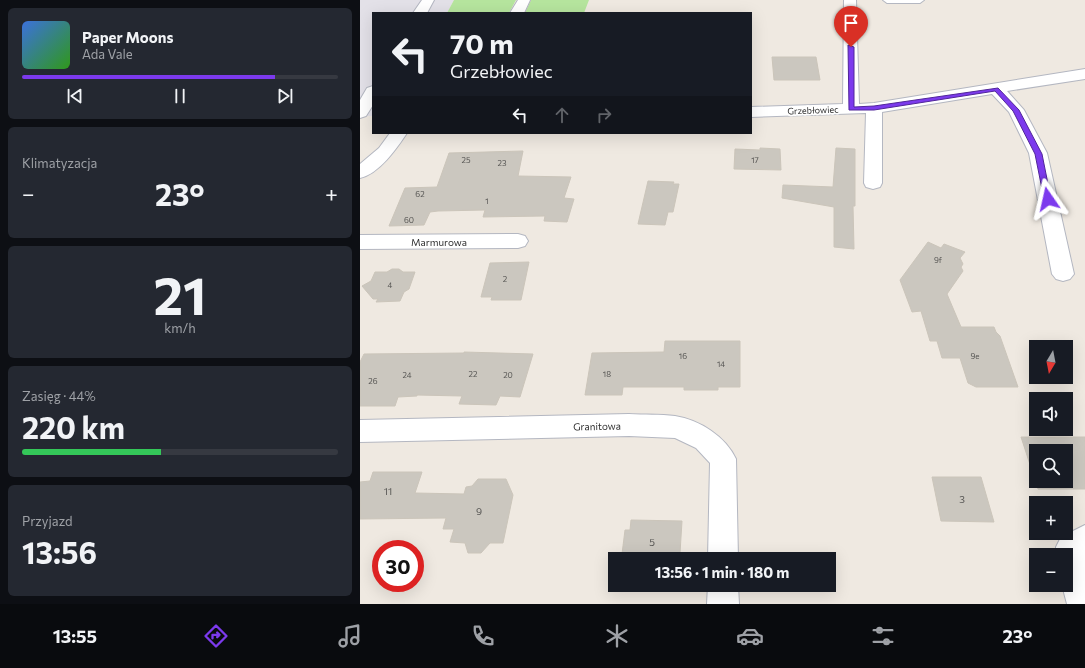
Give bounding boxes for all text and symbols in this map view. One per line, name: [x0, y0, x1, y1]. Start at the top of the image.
pin: [834, 6, 868, 47]
icon: arrive: [840, 12, 862, 34]
text: 70 m: [450, 26, 514, 60]
text: Paper Moons: [82, 28, 173, 46]
icon: left: [384, 28, 436, 80]
text: Ada Vale: [82, 46, 133, 62]
text: Grzebłowiec: [450, 60, 553, 82]
icon: previous: [64, 85, 86, 107]
icon: pause: [169, 85, 191, 107]
icon: next: [274, 85, 296, 107]
icon: left: [509, 104, 531, 126]
icon: ahead: [551, 104, 573, 126]
icon: right: [593, 104, 615, 126]
street label: Grzebłowiec: [787, 104, 839, 116]
text: Klimatyzacja: [22, 155, 97, 171]
house number: 25: [461, 155, 471, 165]
house number: 17: [751, 155, 759, 165]
house number: 23: [498, 158, 507, 168]
text: 23°: [155, 175, 205, 212]
position arrow: [1027, 178, 1069, 220]
text: −: [22, 180, 35, 207]
text: +: [325, 180, 338, 207]
house number: 62: [415, 189, 425, 199]
house number: 1: [485, 196, 489, 206]
house number: 60: [404, 215, 414, 225]
street label: Marmurowa: [411, 236, 467, 248]
house number: 9f: [934, 255, 943, 265]
text: 21: [153, 262, 207, 326]
house number: 2: [503, 274, 508, 284]
house number: 4: [388, 280, 393, 290]
text: km/h: [164, 320, 196, 336]
north arrow: [1029, 340, 1073, 384]
map controls: [1029, 340, 1073, 592]
house number: 16: [679, 351, 687, 361]
house number: 9e: [970, 351, 980, 361]
house number: 14: [717, 359, 725, 369]
house number: 22: [469, 369, 478, 379]
house number: 18: [603, 369, 611, 379]
house number: 24: [402, 370, 412, 380]
house number: 20: [503, 370, 513, 380]
house number: 26: [368, 376, 378, 386]
text: Zasięg · 44%: [22, 388, 96, 404]
button: sound: [1029, 392, 1073, 436]
text: 220 km: [22, 408, 125, 445]
street label: Granitowa: [573, 420, 621, 432]
button: search: [1029, 444, 1073, 488]
house number: 11: [384, 485, 392, 497]
house number: 3: [959, 493, 965, 505]
button: +: [1029, 496, 1073, 540]
house number: 9: [476, 505, 482, 517]
text: Przyjazd: [22, 513, 73, 529]
text: 13:56: [22, 533, 97, 570]
house number: 5: [649, 536, 655, 548]
speed limit sign: 30: [372, 540, 424, 592]
button: −: [1029, 548, 1073, 592]
text: 13:56 · 1 min · 180 m: [655, 563, 789, 581]
icon: directions: [202, 622, 230, 650]
icon: music: [336, 622, 364, 650]
icon: phone: [469, 622, 497, 650]
icon: climate: [603, 622, 631, 650]
icon: car: [736, 622, 764, 650]
icon: filters: [869, 622, 897, 650]
text: 13:55: [53, 625, 97, 647]
text: 23°: [1003, 625, 1032, 647]

